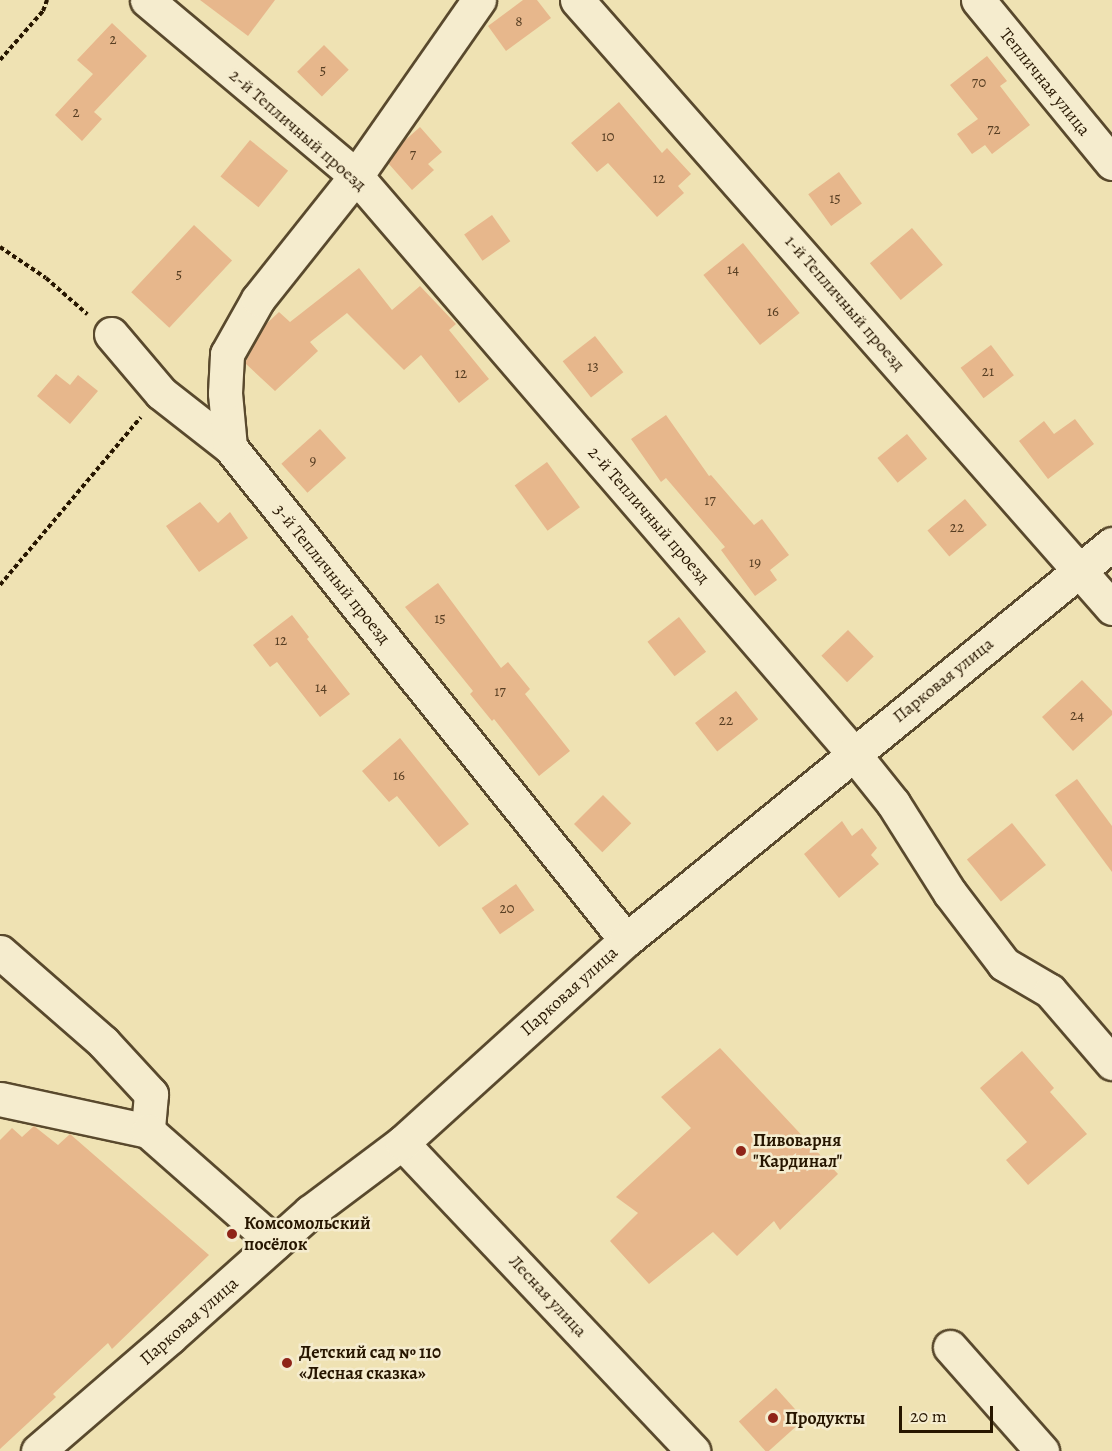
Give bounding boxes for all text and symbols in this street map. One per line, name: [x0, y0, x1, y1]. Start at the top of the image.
house number: 8: [515, 13, 523, 31]
street label: Тепличная улица: [995, 24, 1095, 140]
house number: 2: [109, 31, 117, 49]
house number: 5: [320, 62, 326, 80]
street label: 2-й Тепличный проезд: [225, 64, 371, 196]
house number: 70: [972, 74, 986, 92]
house number: 2: [72, 104, 80, 122]
house number: 72: [987, 121, 1001, 139]
house number: 10: [601, 128, 615, 146]
house number: 7: [410, 146, 416, 164]
house number: 12: [653, 170, 665, 188]
house number: 15: [829, 190, 841, 208]
street label: 1-й Тепличный проезд: [780, 231, 910, 375]
house number: 14: [727, 261, 739, 279]
house number: 5: [176, 266, 182, 284]
house number: 16: [767, 303, 779, 321]
house number: 13: [587, 358, 599, 376]
house number: 21: [982, 363, 994, 381]
house number: 12: [455, 365, 467, 383]
street label: 2-й Тепличный проезд: [583, 442, 715, 588]
house number: 9: [310, 452, 316, 470]
house number: 17: [704, 492, 716, 510]
street label: 3-й Тепличный проезд: [269, 500, 395, 648]
house number: 22: [950, 519, 964, 537]
house number: 19: [749, 554, 761, 572]
house number: 15: [434, 610, 446, 628]
house number: 12: [275, 632, 287, 650]
street label: Парковая улица: [888, 633, 998, 727]
house number: 14: [315, 679, 327, 697]
house number: 17: [494, 683, 506, 701]
house number: 24: [1070, 707, 1084, 725]
house number: 22: [719, 712, 733, 730]
house number: 16: [393, 767, 405, 785]
house number: 20: [499, 900, 515, 918]
street label: Парковая улица: [516, 942, 622, 1040]
place label: Пивоварня "Кардинал": [753, 1130, 842, 1172]
marker: Пивоварня "Кардинал": [734, 1144, 748, 1158]
place label: Комсомольский посёлок: [244, 1213, 371, 1256]
marker: Комсомольский посёлок: [225, 1227, 239, 1241]
street label: Лесная улица: [505, 1250, 591, 1342]
street label: Парковая улица: [135, 1272, 243, 1370]
place label: Детский сад № 110 «Лесная сказка»: [299, 1342, 441, 1384]
marker: Детский сад № 110 «Лесная сказка»: [280, 1356, 294, 1370]
scale bar: [902, 1394, 996, 1432]
text: 20 m: [910, 1404, 947, 1428]
place label: Продукты: [785, 1407, 865, 1429]
marker: Продукты: [766, 1411, 780, 1425]

